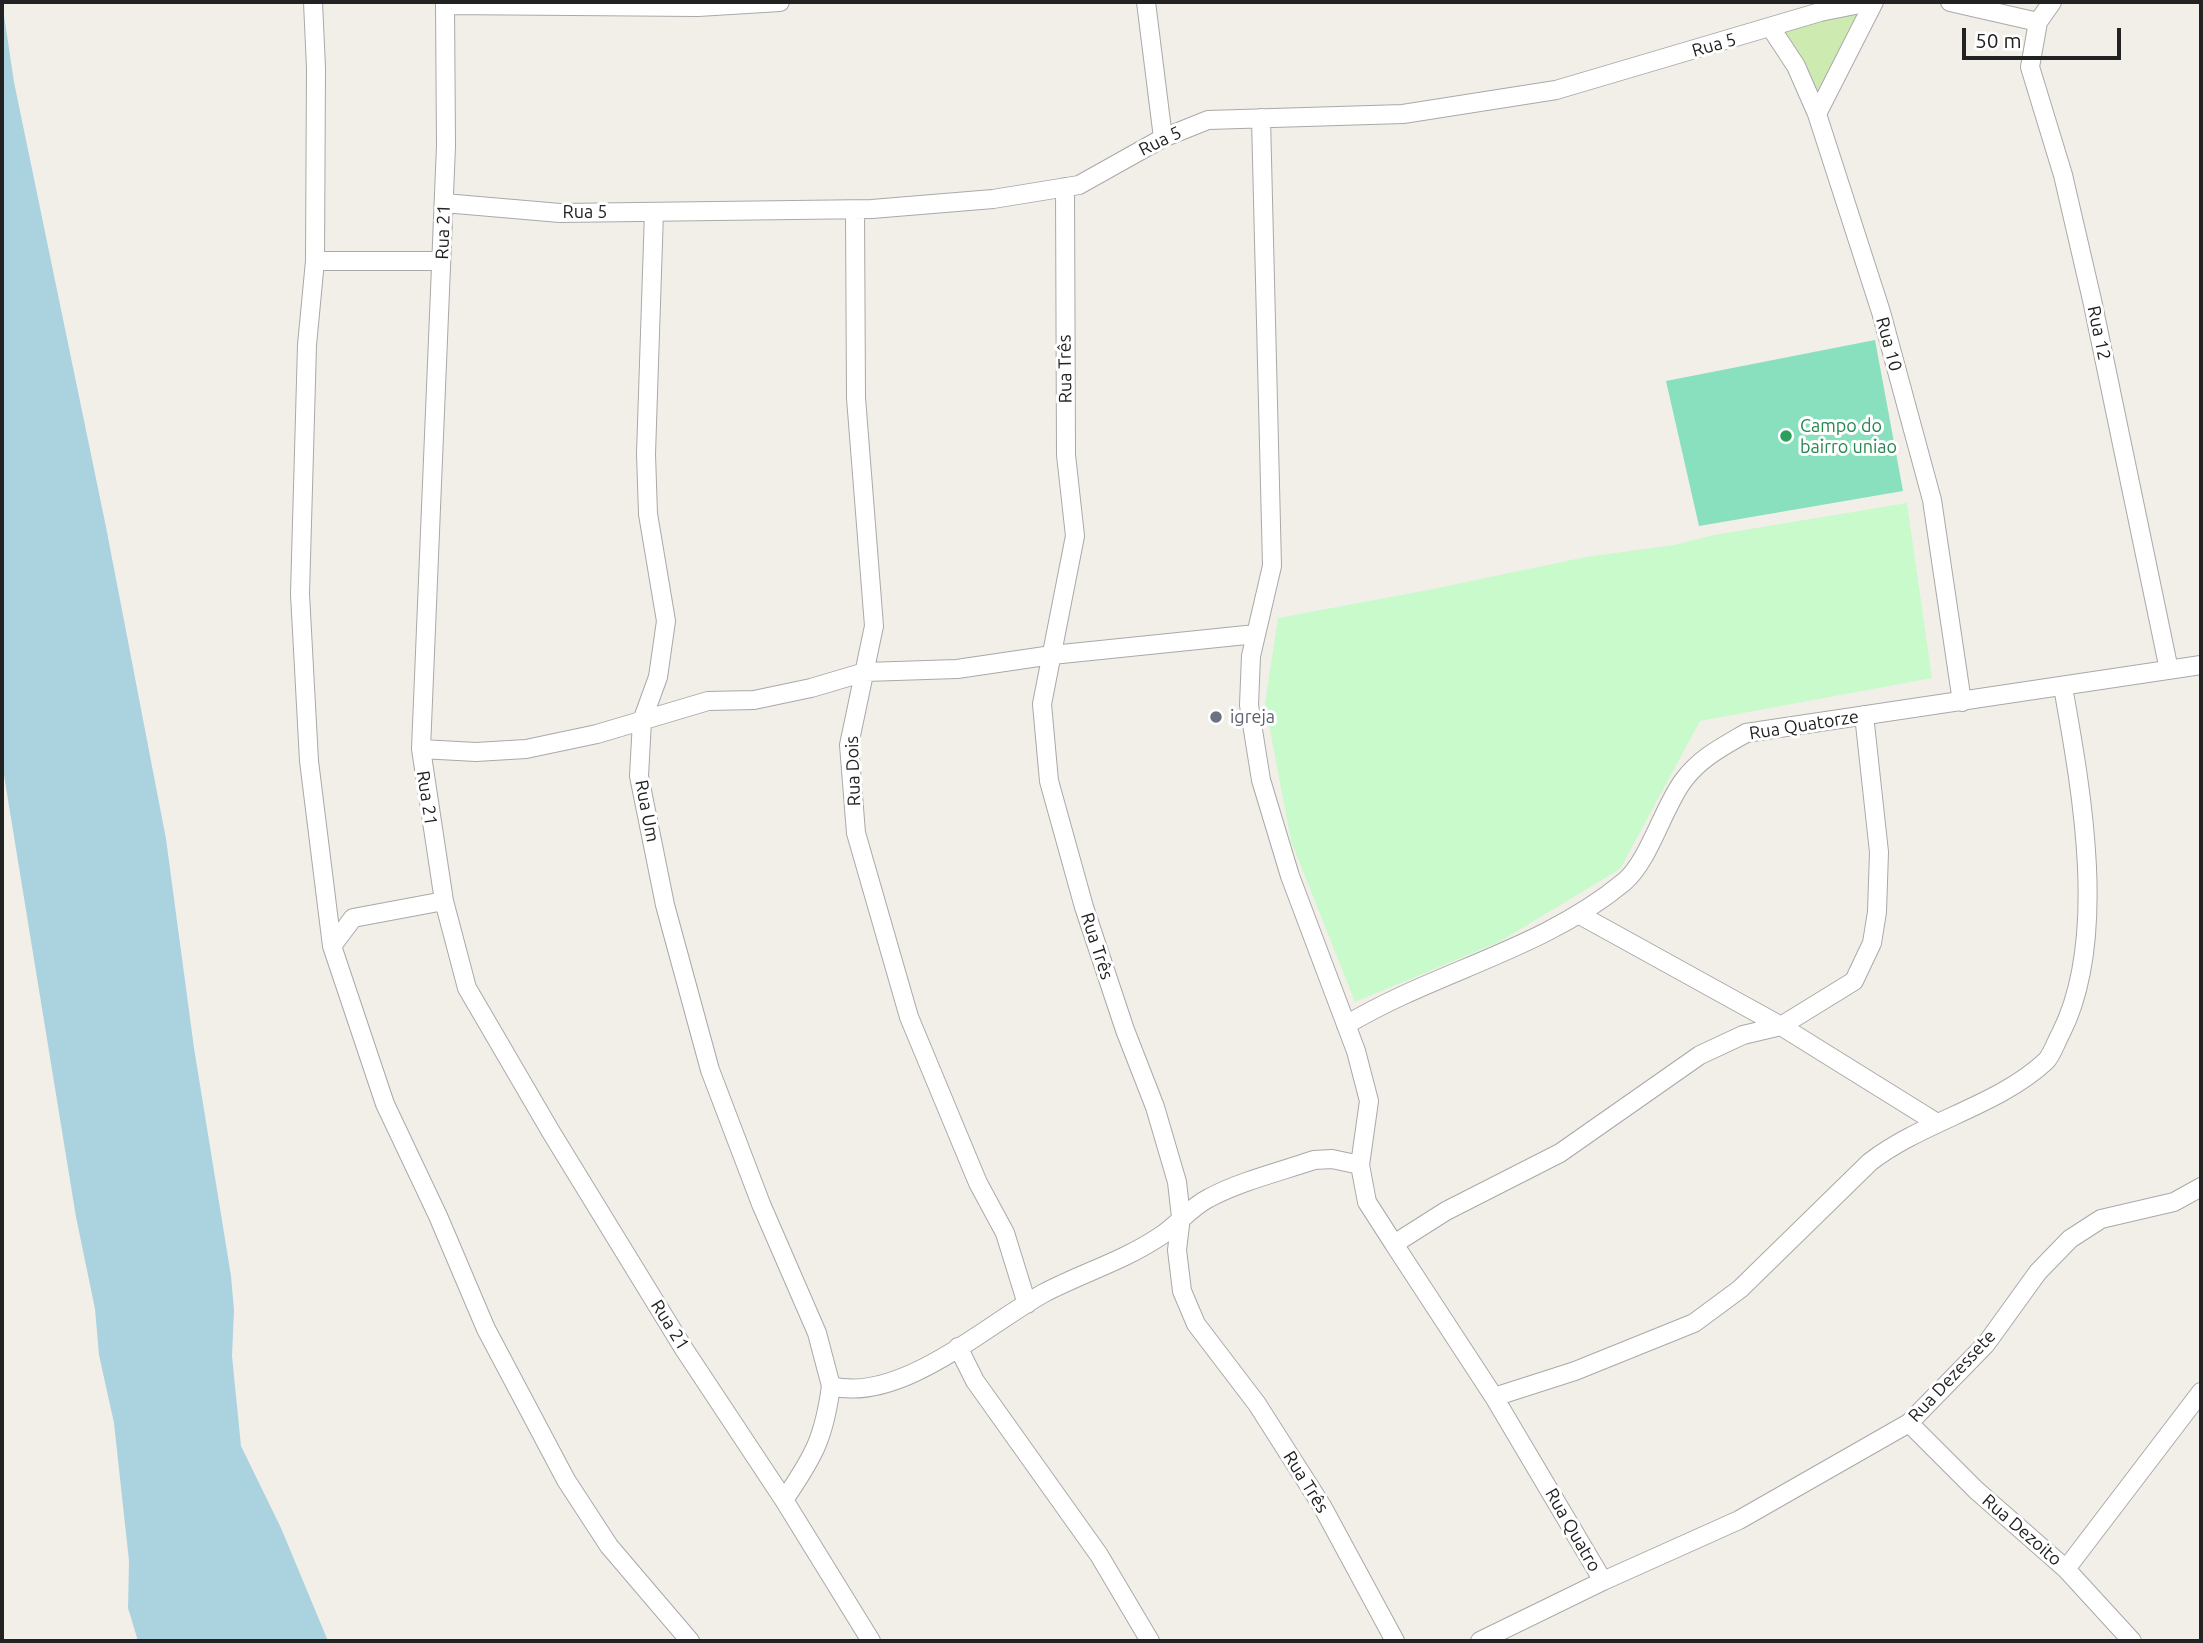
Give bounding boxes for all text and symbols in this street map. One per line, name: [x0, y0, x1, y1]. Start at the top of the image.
scale bar: [1965, 14, 2124, 58]
street label: Rua 5: [1689, 28, 1739, 62]
text: 50 m: [1975, 28, 2022, 52]
street label: Rua 5: [1135, 121, 1185, 161]
street label: Rua 5: [562, 201, 608, 223]
street label: Rua 21: [431, 204, 455, 260]
street label: Rua 12: [2083, 304, 2115, 362]
street label: Rua 10: [1871, 315, 1907, 373]
street label: Rua Três: [1054, 334, 1076, 404]
place label: Campo do bairro uniao: [1800, 415, 1897, 458]
marker: Campo do bairro uniao: [1778, 428, 1794, 444]
place label: igreja: [1230, 706, 1275, 728]
street label: Rua Quatorze: [1748, 706, 1860, 744]
marker: igreja: [1208, 709, 1224, 725]
street label: Rua Dois: [841, 735, 865, 807]
street label: Rua 21: [412, 769, 442, 827]
street label: Rua Um: [630, 778, 664, 844]
street label: Rua Três: [1076, 910, 1118, 982]
street label: Rua 21: [646, 1296, 694, 1354]
street label: Rua Dezessete: [1904, 1325, 2000, 1427]
street label: Rua Três: [1279, 1447, 1333, 1517]
street label: Rua Quatro: [1540, 1484, 1606, 1576]
street label: Rua Dezoito: [1978, 1490, 2066, 1570]

